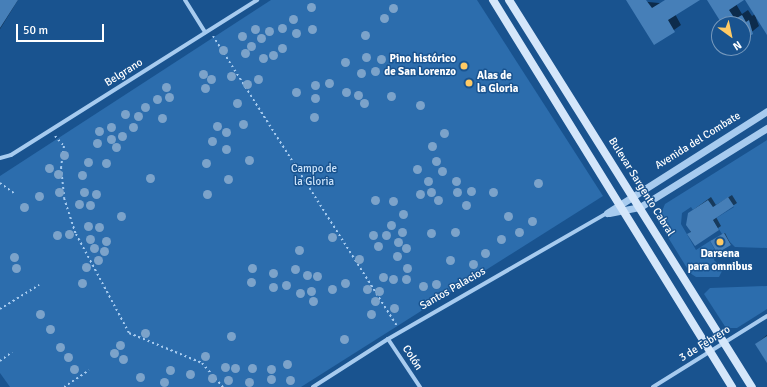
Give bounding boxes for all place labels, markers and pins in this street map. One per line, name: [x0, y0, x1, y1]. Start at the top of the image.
place label: Pino histórico de San Lorenzo: [384, 53, 456, 79]
marker: Pino histórico de San Lorenzo: [459, 61, 469, 71]
place label: Alas de la Gloria: [477, 70, 518, 96]
marker: Alas de la Gloria: [464, 78, 474, 88]
marker: Darsena para omnibus: [715, 237, 725, 247]
place label: Darsena para omnibus: [688, 248, 752, 274]

